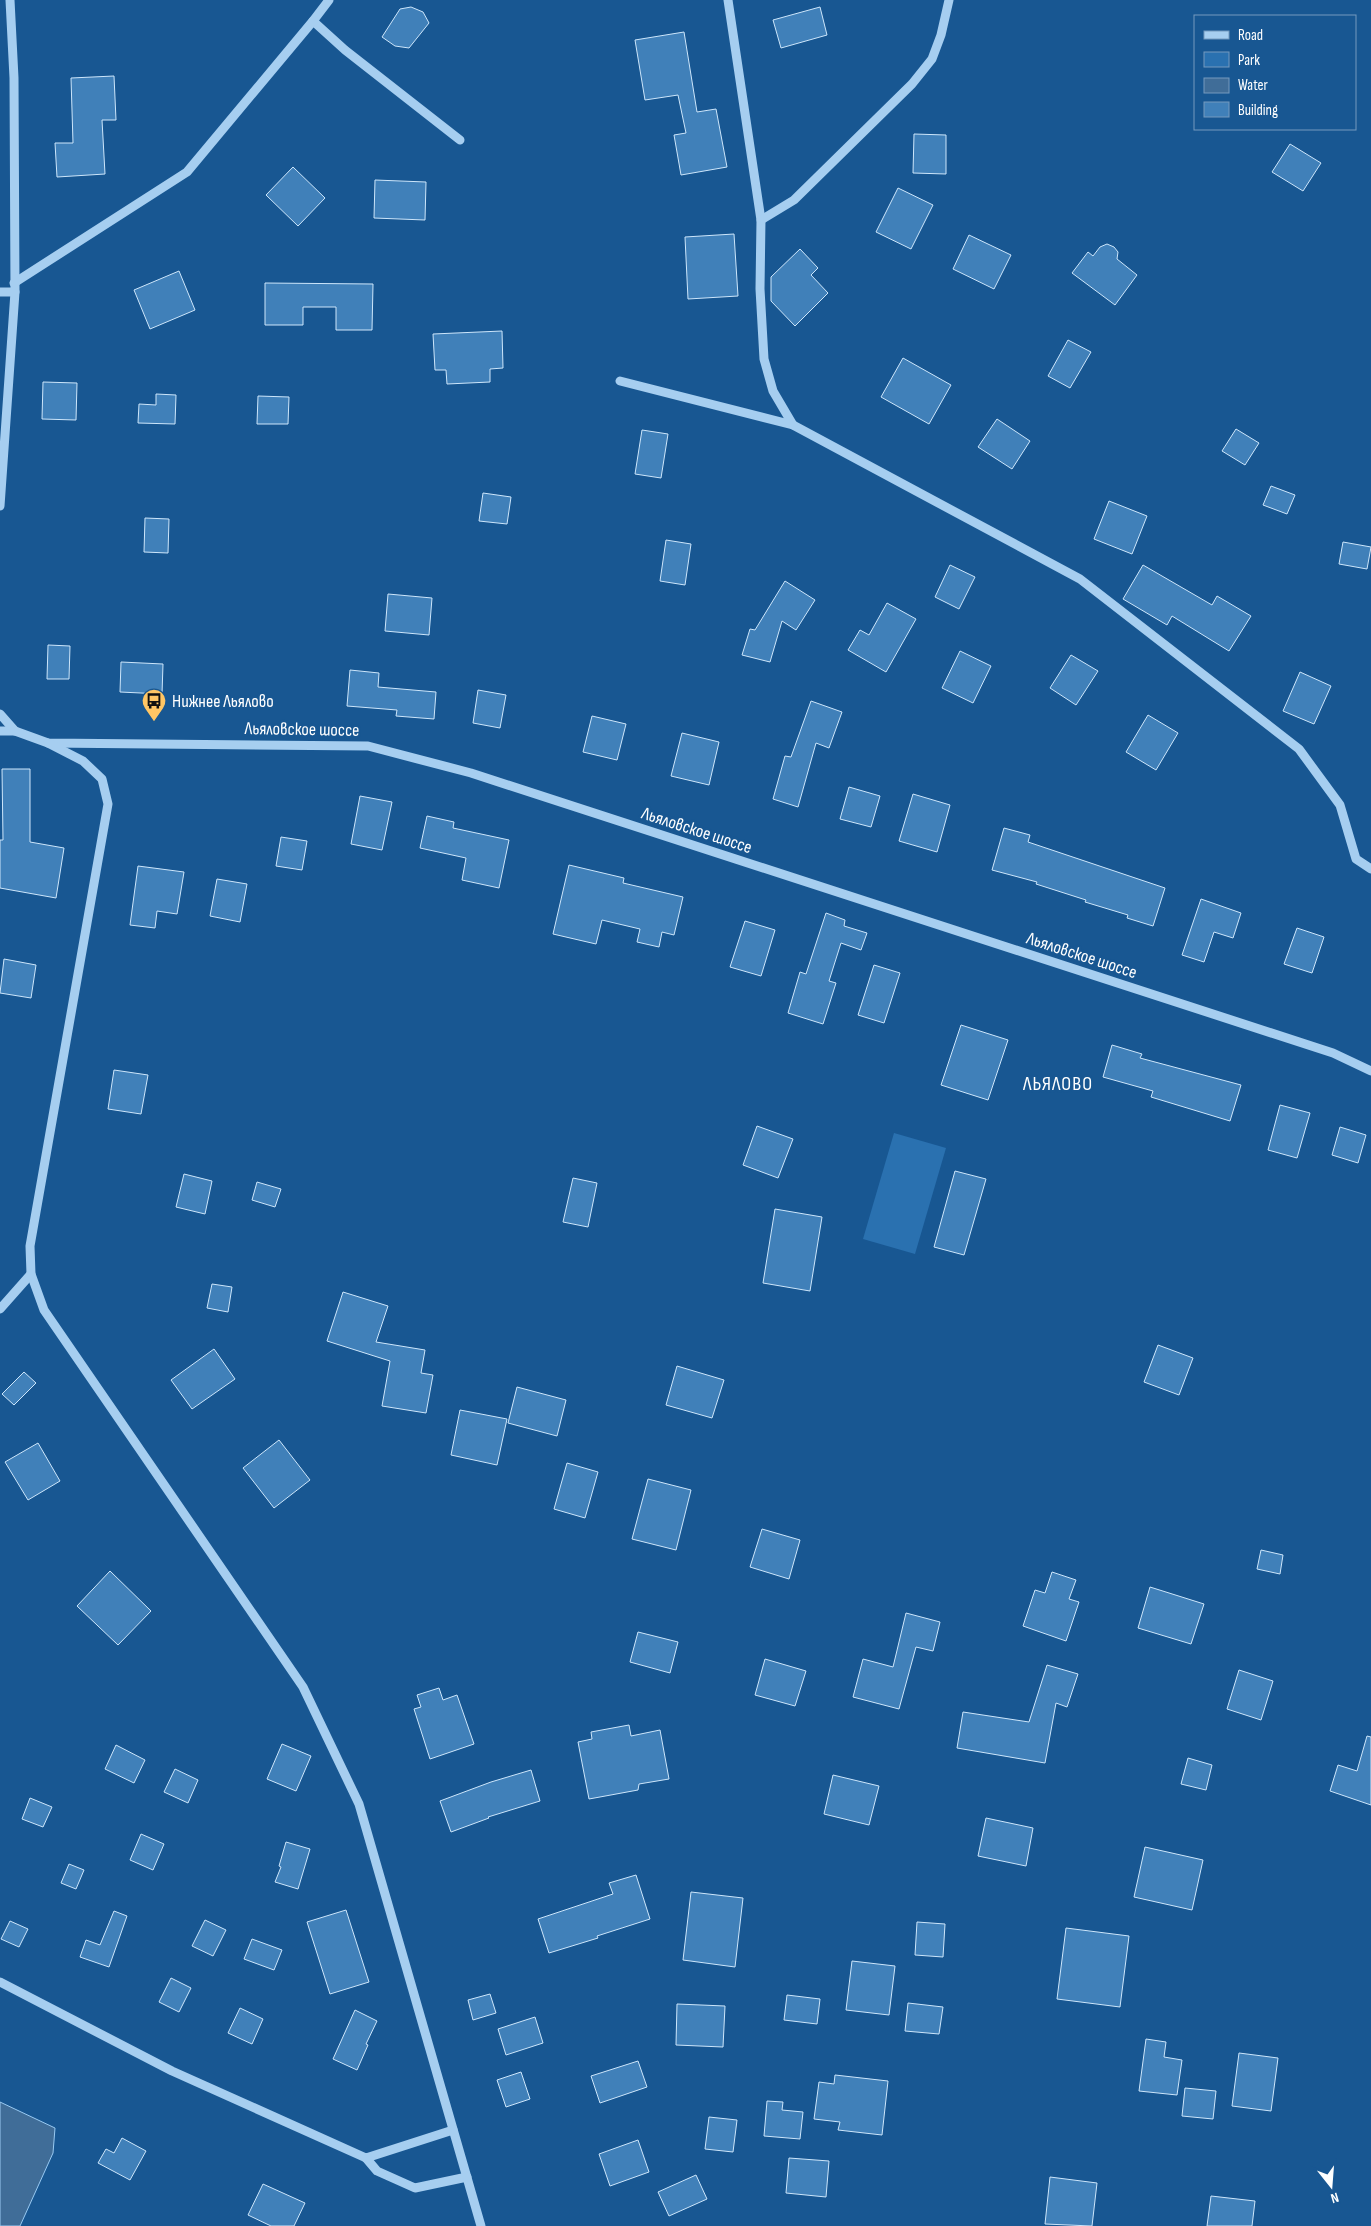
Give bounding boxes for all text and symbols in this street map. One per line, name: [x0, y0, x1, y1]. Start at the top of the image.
legend: [1194, 15, 1356, 130]
text: Road: [1238, 26, 1263, 45]
text: Park: [1238, 51, 1260, 70]
text: Water: [1238, 76, 1269, 95]
text: Building: [1238, 101, 1278, 120]
bus stop icon: Нижнее Льялово: [141, 688, 167, 722]
place label: Нижнее Льялово: [172, 691, 274, 712]
street label: Льяловское шоссе: [243, 718, 360, 741]
street label: Льяловское шоссе: [638, 802, 755, 858]
street label: Льяловское шоссе: [1023, 927, 1140, 983]
district label: ЛЬЯЛОВО: [1022, 1072, 1093, 1096]
north arrow: [1306, 2161, 1356, 2211]
text: N: [1329, 2189, 1341, 2207]

